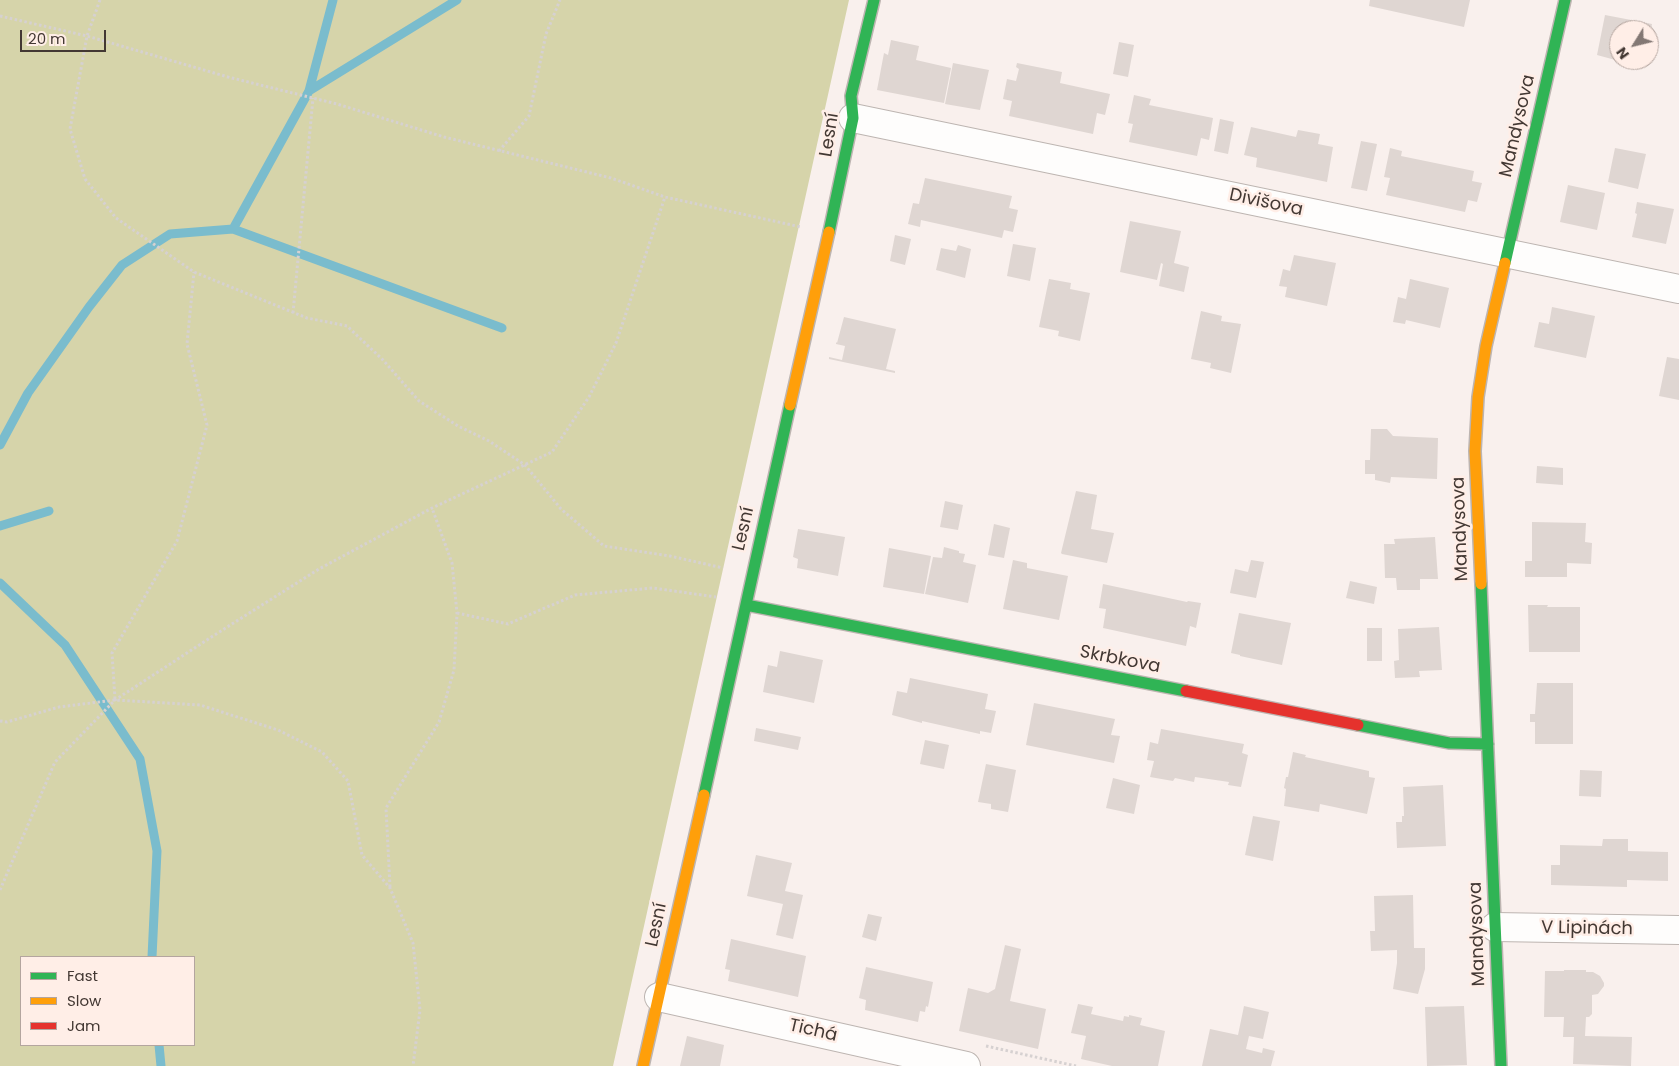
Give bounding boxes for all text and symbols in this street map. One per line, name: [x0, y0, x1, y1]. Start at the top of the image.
scale bar: [22, 20, 109, 52]
north arrow: [1609, 20, 1659, 70]
text: 20 m: [28, 28, 66, 49]
text: N: [1611, 43, 1634, 63]
street label: Mandysova: [1496, 73, 1540, 179]
street label: Lesní: [816, 111, 844, 159]
street label: Divišova: [1227, 185, 1305, 221]
street label: Mandysova: [1448, 476, 1474, 582]
street label: Lesní: [728, 505, 760, 553]
street label: Skrbkova: [1078, 642, 1162, 678]
street label: Mandysova: [1465, 881, 1491, 987]
street label: Lesní: [642, 901, 672, 949]
street label: V Lipinách: [1541, 917, 1633, 941]
legend: [20, 956, 195, 1046]
text: Fast: [67, 965, 98, 986]
text: Slow: [67, 990, 101, 1011]
text: Jam: [67, 1015, 101, 1036]
street label: Tichá: [787, 1015, 839, 1047]

